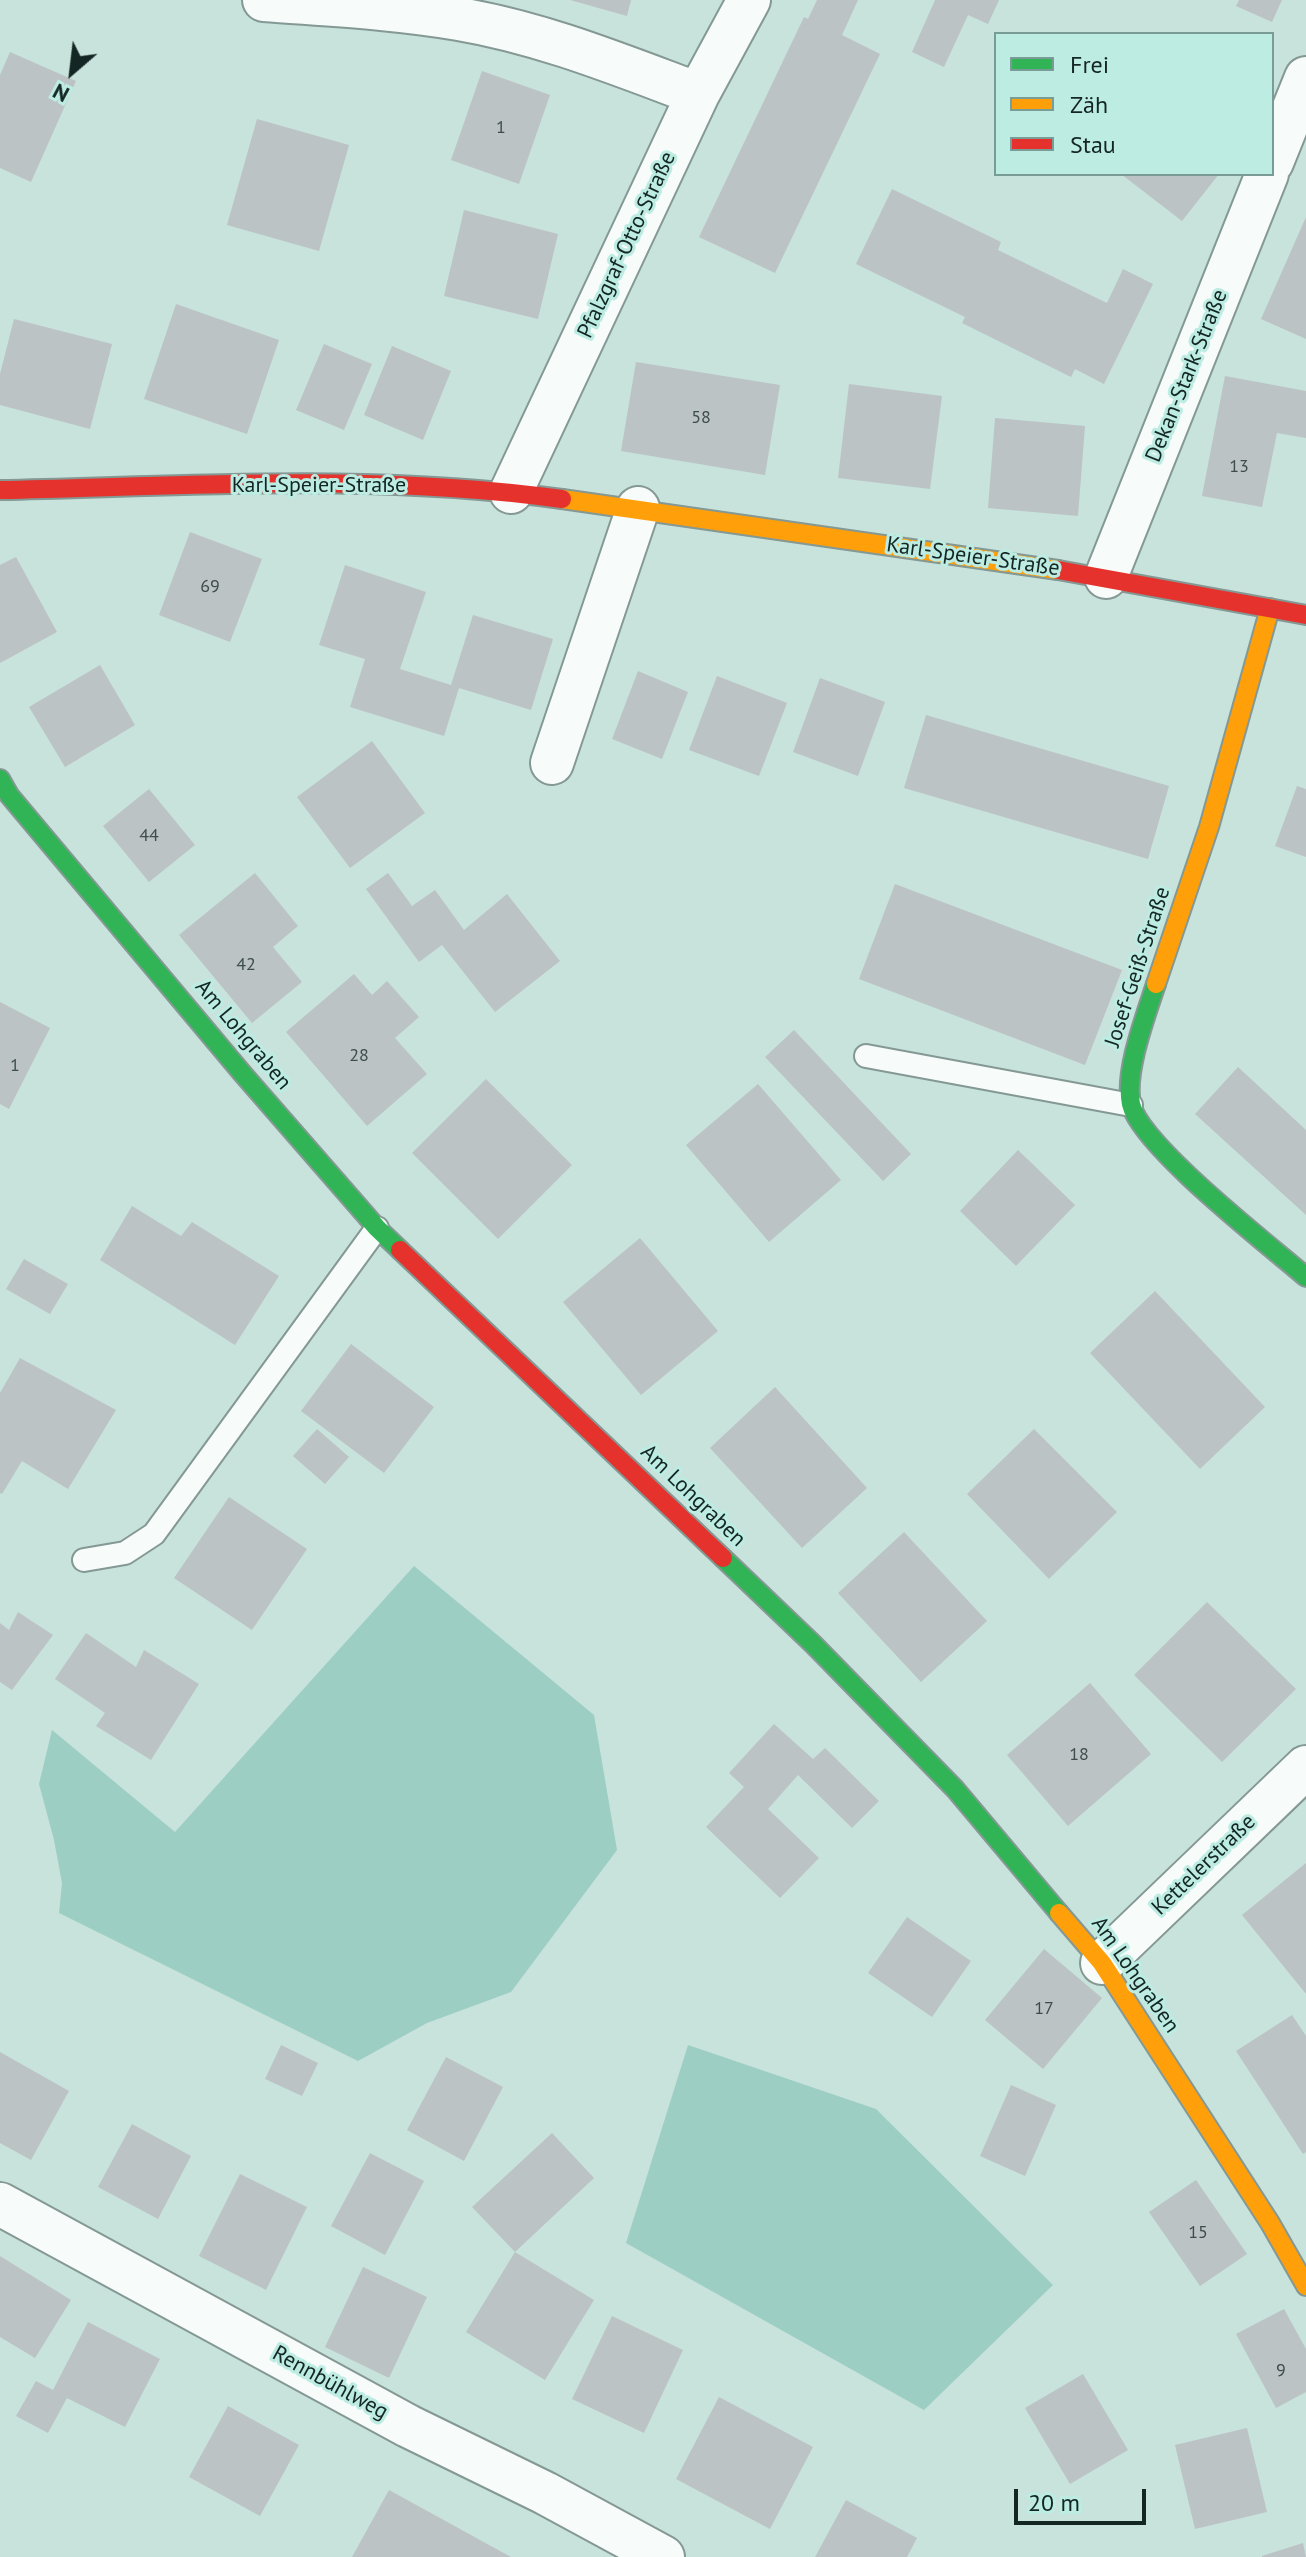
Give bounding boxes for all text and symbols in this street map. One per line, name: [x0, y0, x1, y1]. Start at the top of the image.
north arrow: [32, 32, 112, 112]
legend: [994, 32, 1274, 176]
text: Frei: [1070, 49, 1109, 80]
text: N: [48, 77, 74, 109]
text: Zäh: [1070, 89, 1108, 120]
house number: 1: [496, 117, 506, 139]
text: Stau: [1070, 129, 1116, 160]
street label: Pfalzgraf-Otto-Straße: [572, 148, 682, 342]
street label: Dekan-Stark-Straße: [1140, 286, 1234, 466]
house number: 58: [691, 407, 711, 429]
house number: 13: [1229, 456, 1249, 478]
street label: Karl-Speier-Straße: [232, 473, 406, 499]
street label: Karl-Speier-Straße: [885, 532, 1061, 582]
house number: 69: [200, 576, 220, 598]
house number: 44: [139, 825, 159, 847]
street label: Josef-Geiß-Straße: [1100, 884, 1176, 1050]
house number: 42: [236, 954, 256, 976]
street label: Am Lohgraben: [189, 974, 297, 1096]
house number: 28: [349, 1045, 369, 1067]
house number: 1: [10, 1055, 20, 1077]
street label: Am Lohgraben: [635, 1439, 751, 1553]
house number: 18: [1069, 1744, 1089, 1766]
street label: Kettelerstraße: [1147, 1809, 1261, 1921]
street label: Am Lohgraben: [1085, 1912, 1185, 2038]
house number: 17: [1034, 1998, 1054, 2020]
house number: 15: [1188, 2222, 1208, 2244]
street label: Rennbühlweg: [268, 2340, 392, 2426]
house number: 9: [1276, 2360, 1286, 2382]
scale bar: [1018, 2473, 1150, 2523]
text: 20 m: [1028, 2487, 1080, 2518]

